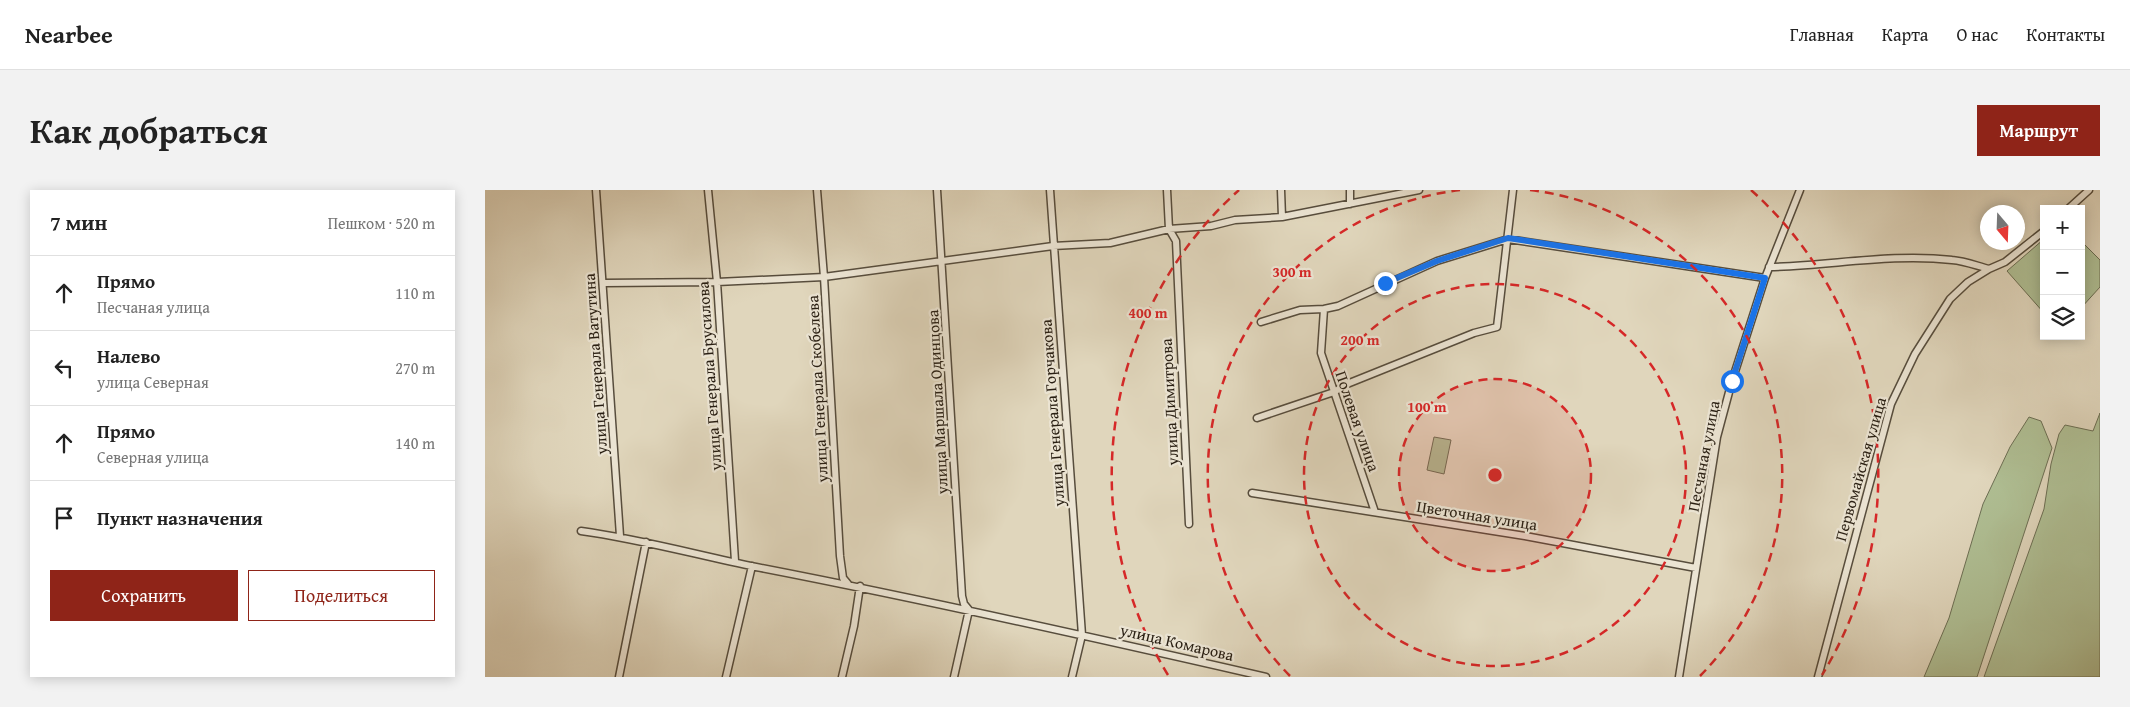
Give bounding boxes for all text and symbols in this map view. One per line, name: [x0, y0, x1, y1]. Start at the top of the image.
text: Nearbee: [25, 17, 113, 52]
text: Главная: [1790, 21, 1854, 48]
text: Карта: [1882, 21, 1928, 48]
text: О нас: [1956, 21, 1998, 48]
text: Контакты: [2026, 21, 2105, 48]
text: Как добраться: [30, 105, 268, 156]
button: Маршрут: [1977, 105, 2100, 156]
north arrow: [1980, 205, 2025, 250]
map controls: [2040, 205, 2085, 340]
button: +: [2040, 205, 2085, 250]
text: 7 мин: [50, 207, 107, 238]
text: Пешком · 520 m: [328, 211, 435, 235]
button: −: [2040, 250, 2085, 295]
text: 300 m: [1272, 261, 1312, 282]
text: Прямо: [97, 267, 155, 295]
street label: улица Генерала Ватутина: [577, 272, 613, 456]
route end: [1374, 272, 1397, 295]
icon: ahead: [50, 279, 78, 307]
street label: улица Генерала Брусилова: [690, 280, 728, 473]
text: 110 m: [395, 281, 435, 305]
street label: улица Генерала Скобелева: [800, 294, 834, 484]
text: Песчаная улица: [97, 295, 210, 319]
button: layers: [2040, 295, 2085, 340]
text: 400 m: [1128, 302, 1168, 323]
street label: улица Маршала Одинцова: [920, 309, 954, 496]
street label: улица Генерала Горчакова: [1033, 318, 1071, 508]
text: 200 m: [1340, 329, 1380, 350]
street label: улица Димитрова: [1154, 337, 1184, 467]
text: Налево: [97, 342, 160, 370]
icon: left: [50, 354, 78, 382]
text: 270 m: [395, 356, 435, 380]
street label: Полевая улица: [1330, 367, 1387, 475]
text: улица Северная: [97, 370, 209, 394]
route start: [1721, 370, 1744, 393]
street label: Первомайская улица: [1828, 394, 1892, 544]
text: 100 m: [1407, 396, 1447, 417]
street label: Песчаная улица: [1680, 398, 1726, 514]
text: Прямо: [97, 417, 155, 445]
icon: ahead: [50, 429, 78, 457]
text: 140 m: [395, 431, 435, 455]
text: Северная улица: [97, 445, 209, 469]
centre of rings: [1486, 466, 1504, 484]
street label: Цветочная улица: [1415, 494, 1539, 536]
icon: arrive: [50, 504, 78, 532]
text: Пункт назначения: [97, 504, 263, 532]
button: Сохранить: [50, 570, 238, 621]
button: Поделиться: [248, 570, 435, 621]
street label: улица Комарова: [1117, 617, 1237, 667]

